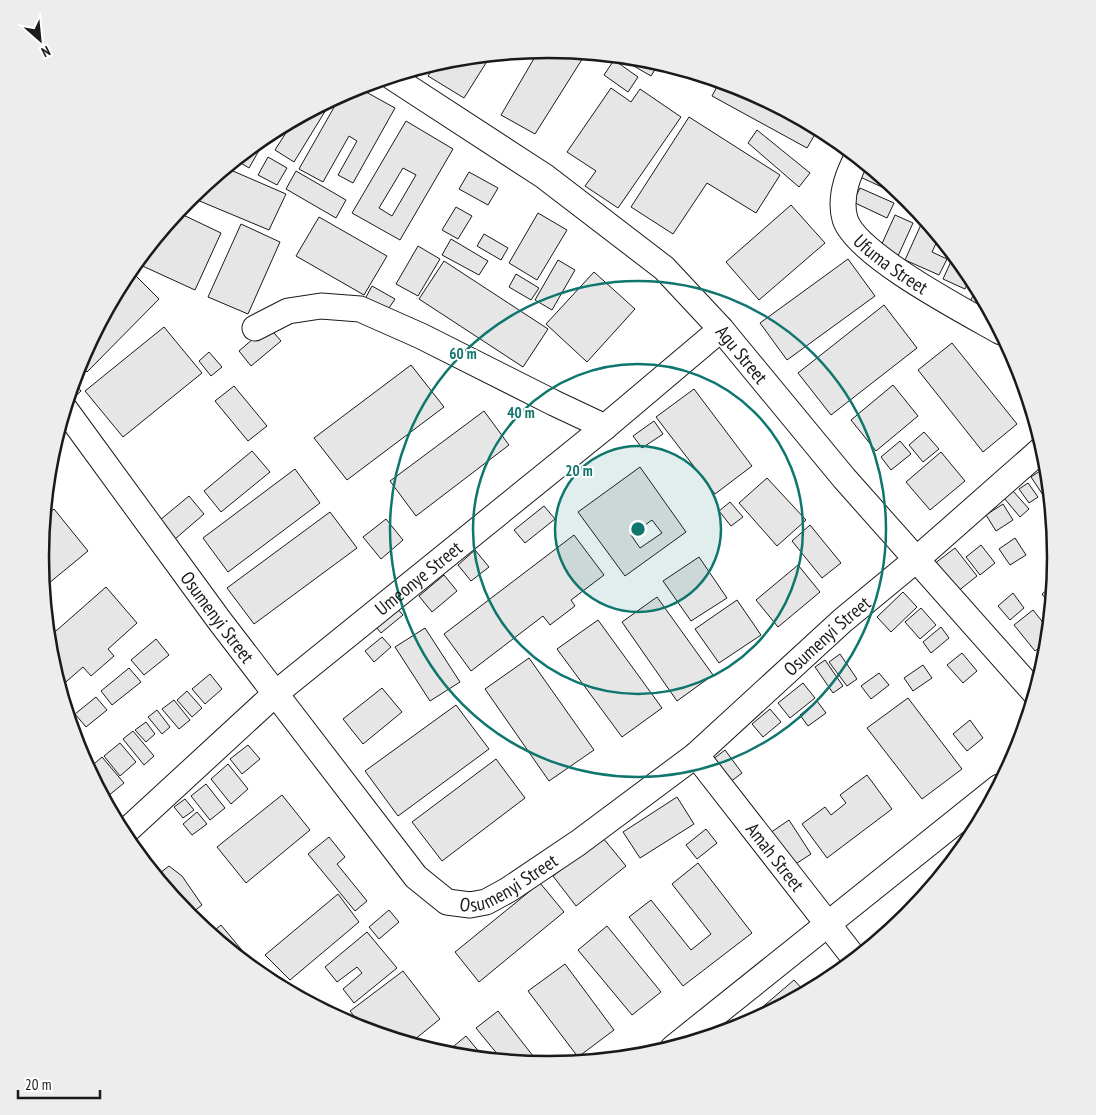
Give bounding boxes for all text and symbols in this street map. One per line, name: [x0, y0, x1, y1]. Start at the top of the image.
north arrow: [15, 15, 65, 65]
text: N: [38, 42, 53, 61]
street label: Ufuma Street: [848, 229, 933, 300]
street label: Agu Street: [711, 320, 774, 389]
text: 60 m: [449, 344, 477, 363]
text: 40 m: [507, 403, 535, 422]
text: 20 m: [565, 461, 593, 480]
centre of rings: [629, 520, 647, 538]
street label: Umeonye Street: [370, 535, 467, 620]
street label: Osumenyi Street: [175, 567, 260, 668]
street label: Osumenyi Street: [778, 590, 876, 681]
street label: Amah Street: [741, 818, 810, 897]
street label: Osumenyi Street: [458, 848, 562, 917]
scale bar: [18, 1068, 100, 1100]
text: 20 m: [25, 1075, 51, 1094]

